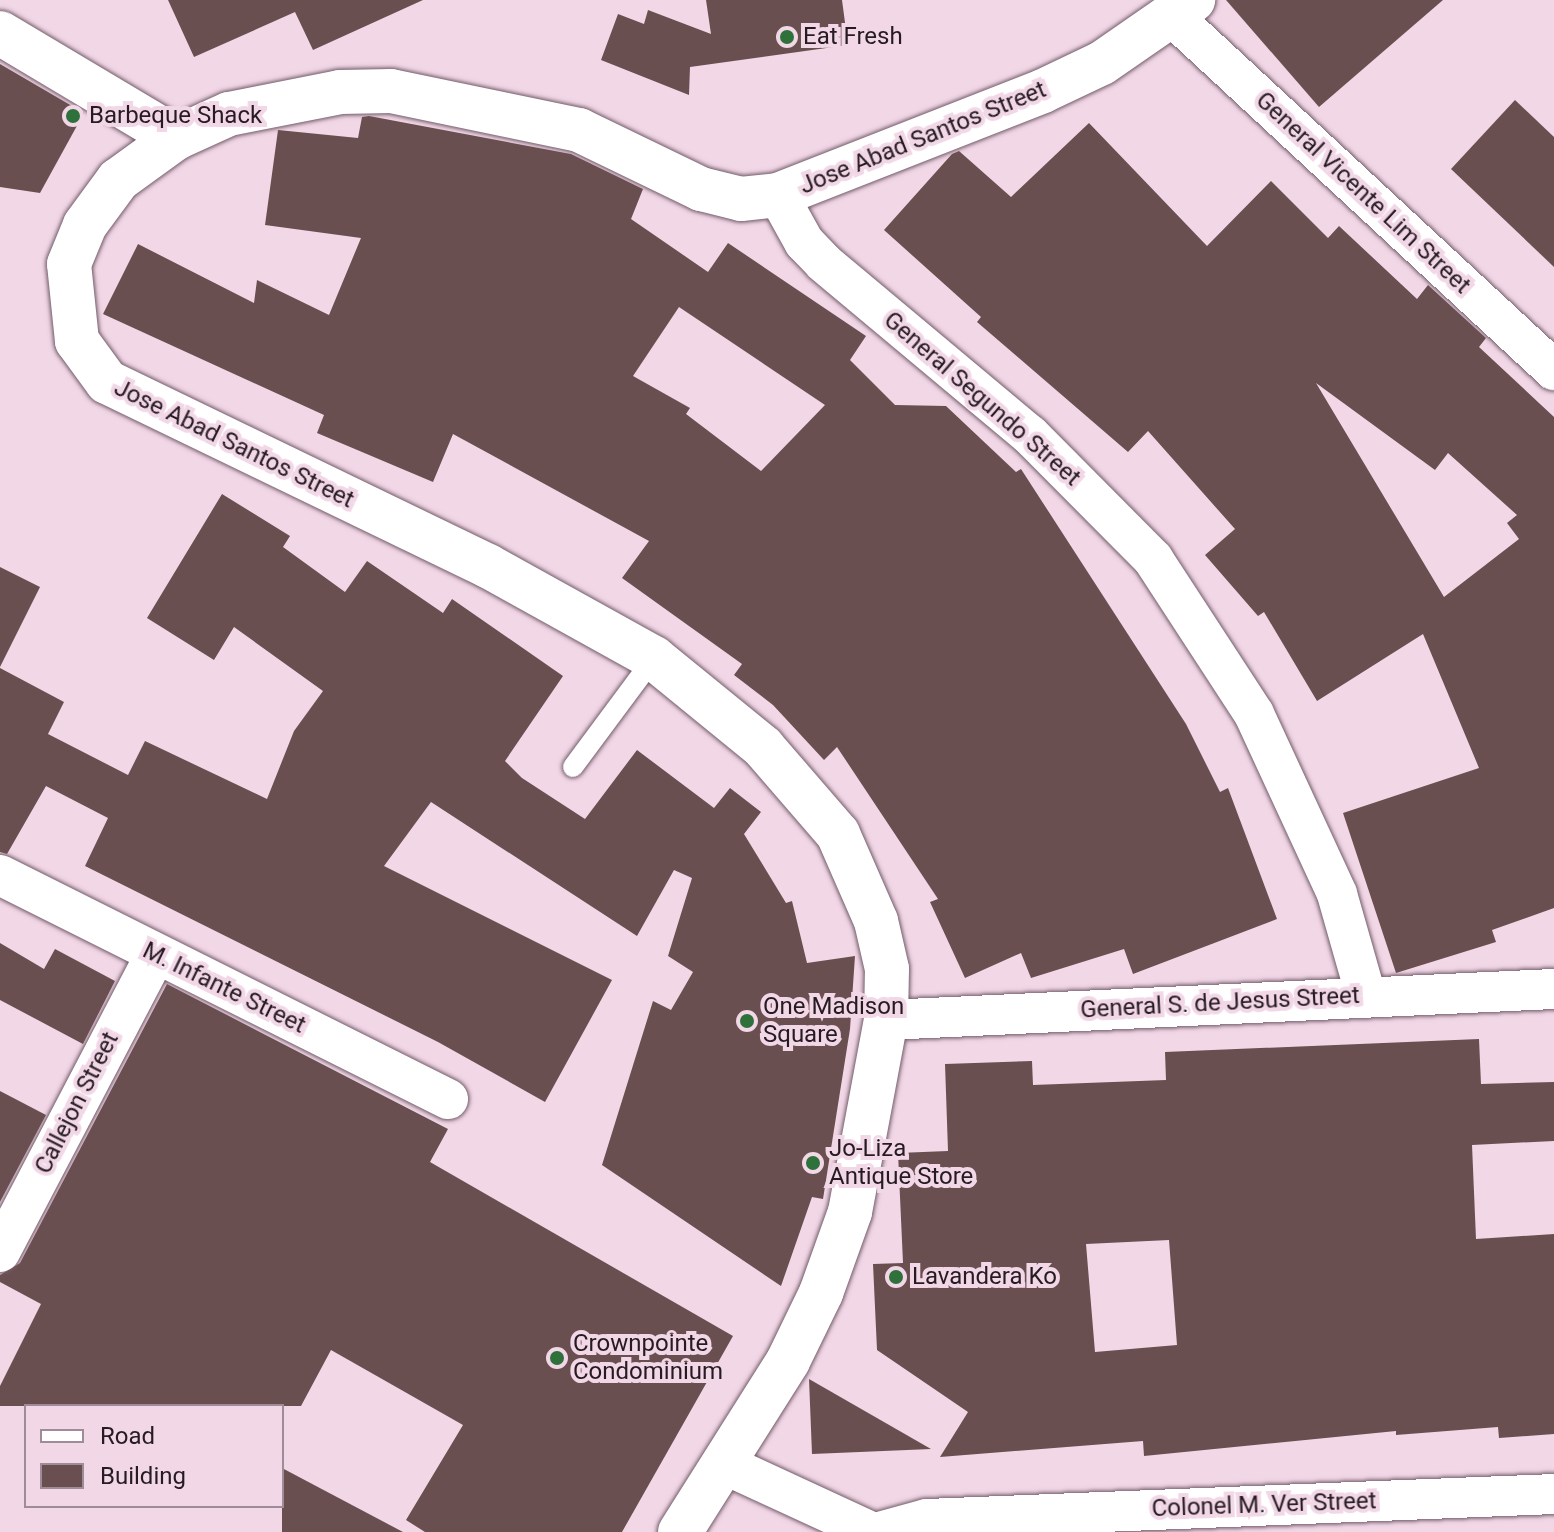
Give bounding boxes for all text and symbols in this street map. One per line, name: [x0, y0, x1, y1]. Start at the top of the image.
place label: Eat Fresh: [803, 23, 903, 51]
marker: Eat Fresh: [778, 28, 796, 46]
street label: Jose Abad Santos Street: [796, 75, 1050, 201]
street label: General Vicente Lim Street: [1250, 86, 1476, 300]
place label: Barbeque Shack: [89, 102, 262, 130]
marker: Barbeque Shack: [64, 107, 82, 125]
street label: General Segundo Street: [878, 306, 1086, 492]
street label: Jose Abad Santos Street: [109, 373, 359, 515]
street label: M. Infante Street: [138, 936, 310, 1040]
street label: General S. de Jesus Street: [1080, 981, 1360, 1025]
place label: One Madison Square: [763, 993, 904, 1049]
marker: One Madison Square: [738, 1012, 756, 1030]
street label: Callejon Street: [29, 1027, 125, 1179]
place label: Jo-Liza Antique Store: [829, 1135, 973, 1191]
marker: Jo-Liza Antique Store: [804, 1154, 822, 1172]
place label: Lavandera Ko: [912, 1263, 1057, 1291]
marker: Lavandera Ko: [887, 1268, 905, 1286]
place label: Crownpointe Condominium: [573, 1330, 723, 1386]
marker: Crownpointe Condominium: [548, 1349, 566, 1367]
legend: [24, 1404, 284, 1508]
text: Road: [100, 1422, 155, 1450]
text: Building: [100, 1462, 186, 1490]
street label: Colonel M. Ver Street: [1151, 1487, 1377, 1523]

